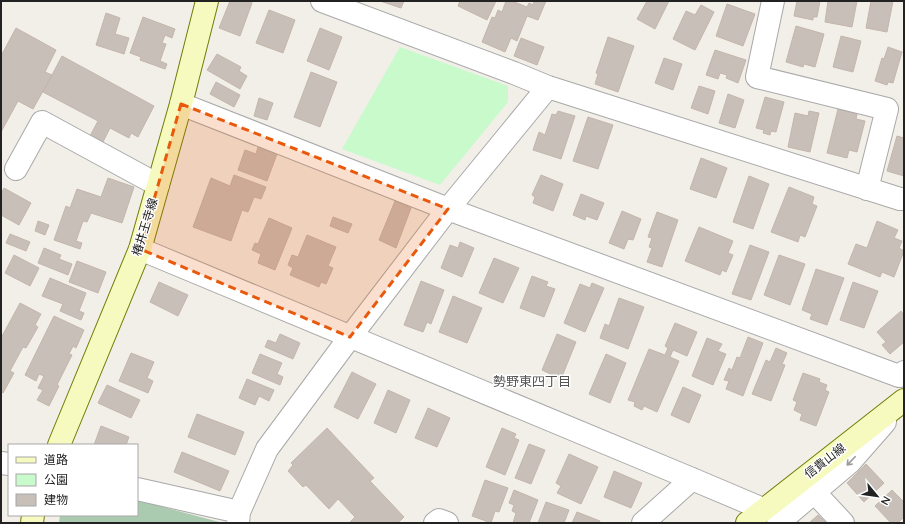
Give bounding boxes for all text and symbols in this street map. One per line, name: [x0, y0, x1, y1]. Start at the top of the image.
street label: 椿井王寺線: [129, 196, 160, 258]
district label: 勢野東四丁目: [493, 373, 571, 389]
street label: 信貴山線: [801, 440, 848, 481]
legend: [8, 444, 138, 516]
text: 道路: [44, 452, 68, 467]
one-way arrow: [846, 456, 855, 466]
text: 公園: [44, 472, 68, 487]
north arrow: [857, 476, 897, 516]
text: 建物: [44, 492, 68, 507]
text: N: [878, 494, 894, 508]

